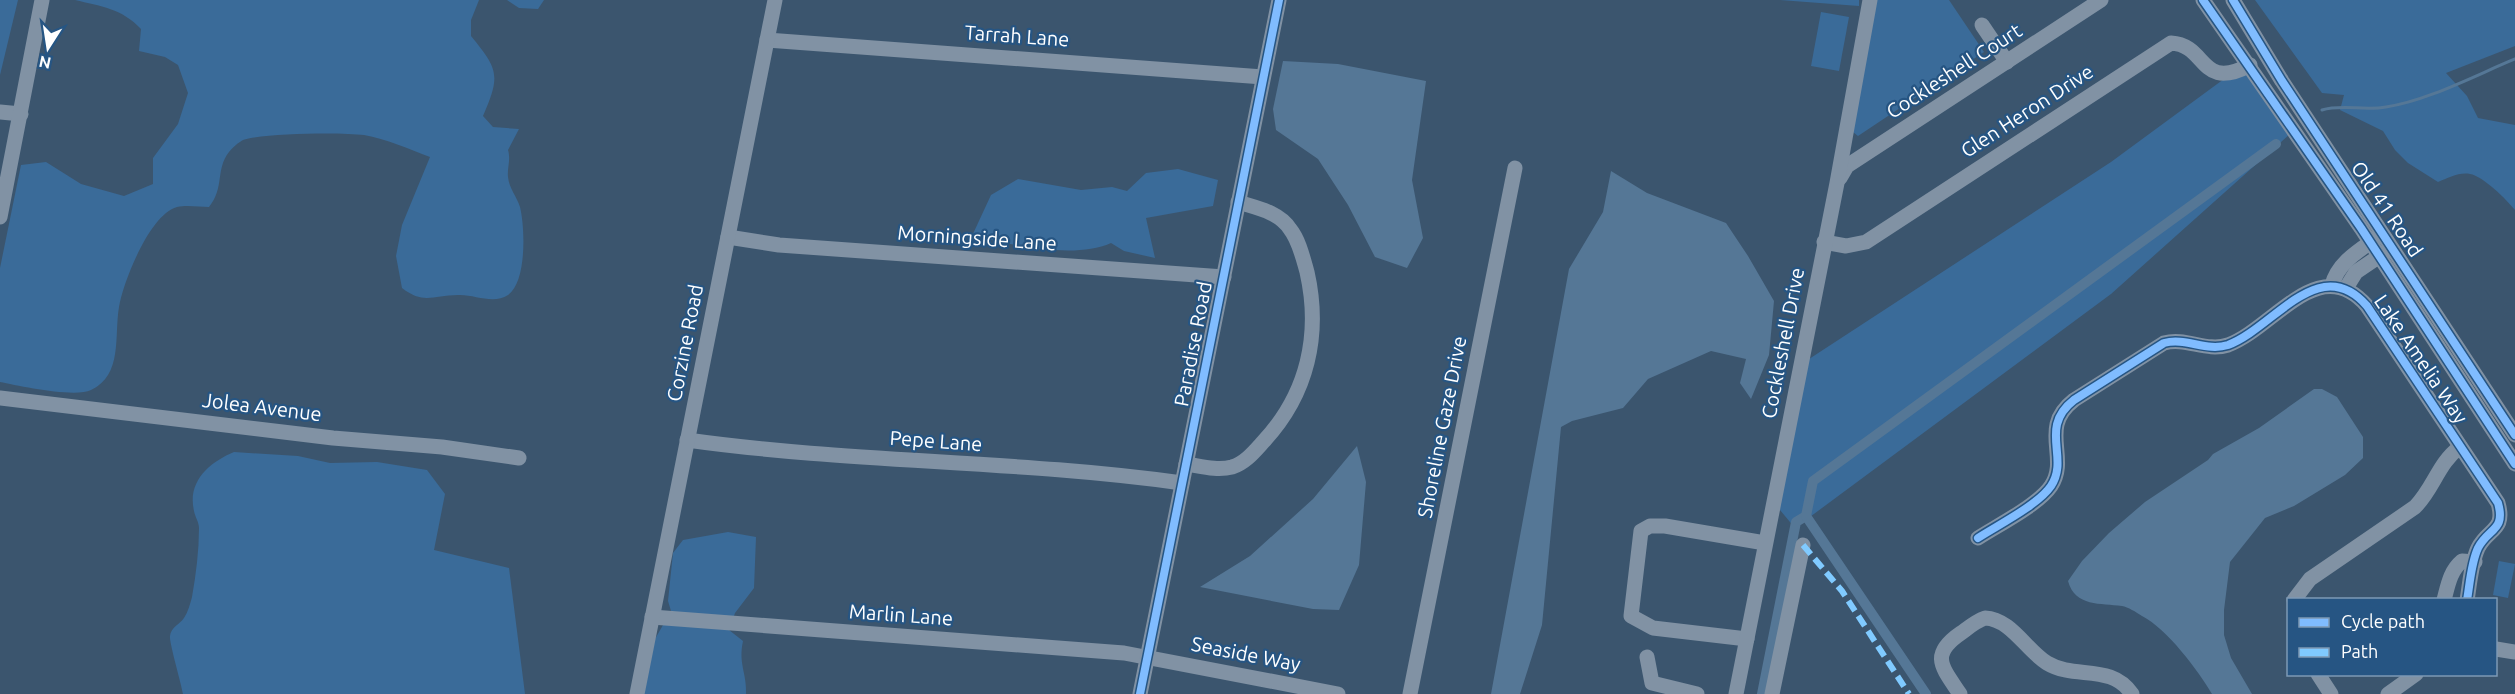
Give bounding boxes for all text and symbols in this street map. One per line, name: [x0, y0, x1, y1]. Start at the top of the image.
north arrow: [18, 18, 78, 78]
street label: Cockleshell Court: [1882, 18, 2026, 123]
street label: Tarrah Lane: [964, 20, 1070, 51]
text: N: [37, 53, 53, 73]
street label: Glen Heron Drive: [1956, 59, 2097, 162]
street label: Old 41 Road: [2347, 157, 2428, 261]
street label: Morningside Lane: [897, 220, 1057, 255]
street label: Cockleshell Drive: [1757, 266, 1808, 420]
street label: Paradise Road: [1169, 279, 1216, 408]
street label: Corzine Road: [662, 282, 707, 403]
street label: Lake Amelia Way: [2370, 290, 2473, 428]
street label: Shoreline Gaze Drive: [1413, 334, 1470, 520]
street label: Jolea Avenue: [201, 388, 323, 425]
street label: Pepe Lane: [889, 426, 983, 455]
legend: [2287, 598, 2497, 676]
street label: Marlin Lane: [848, 599, 954, 630]
text: Cycle path: [2341, 611, 2425, 631]
street label: Seaside Way: [1190, 632, 1303, 675]
text: Path: [2341, 641, 2378, 661]

